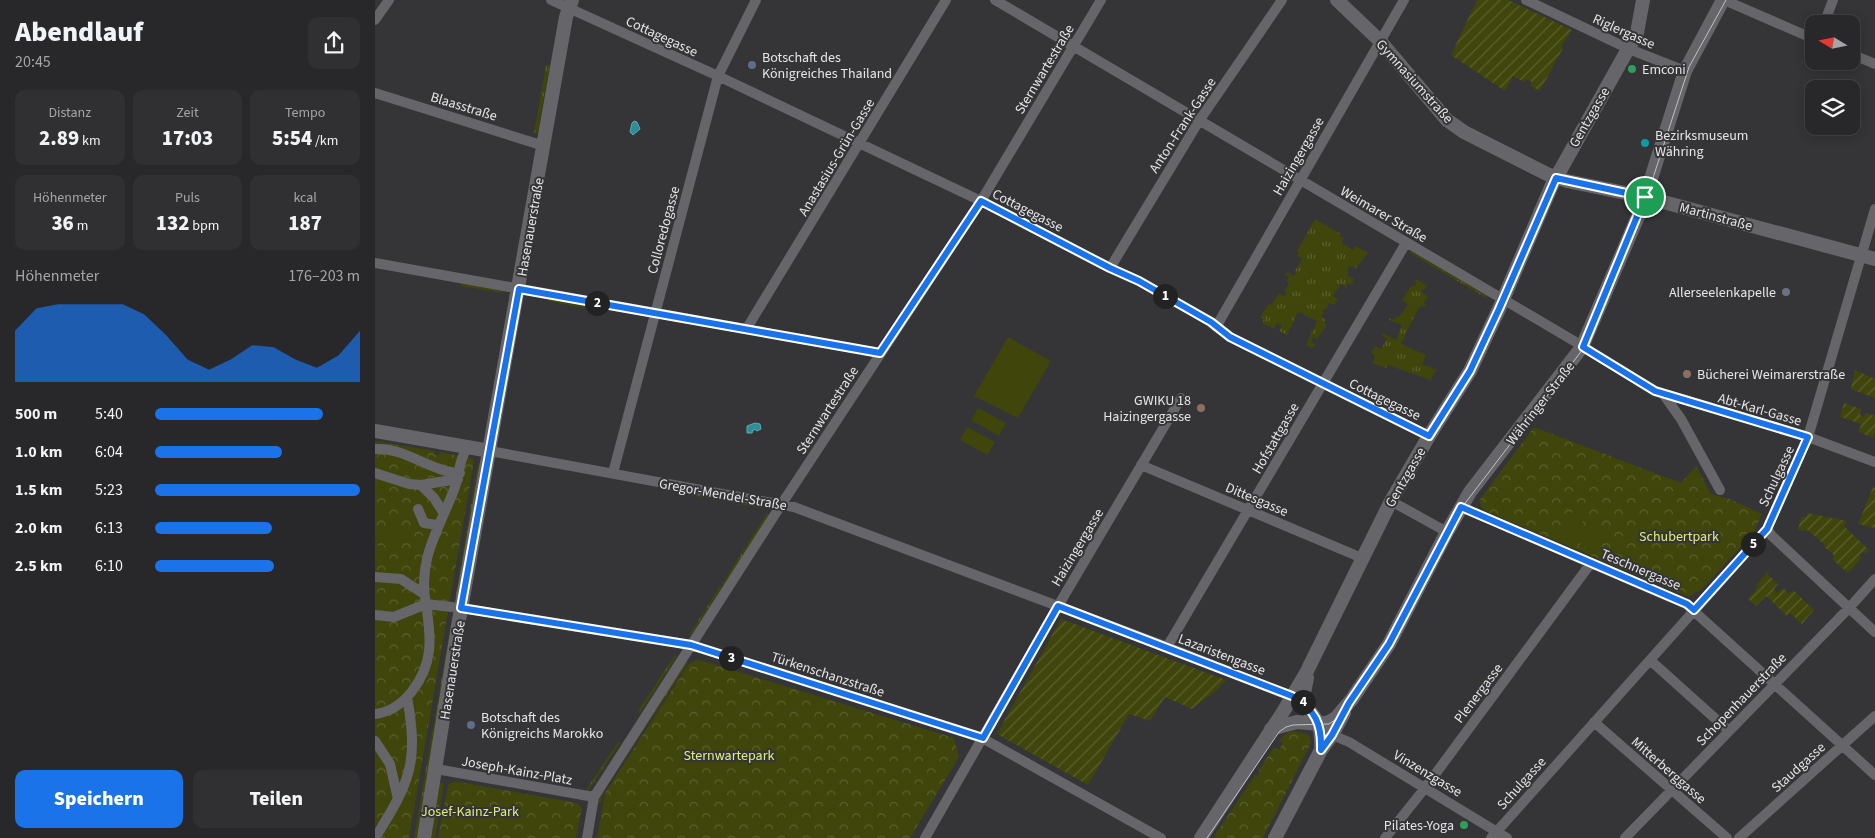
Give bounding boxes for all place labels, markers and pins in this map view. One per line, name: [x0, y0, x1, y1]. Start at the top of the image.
place label: Botschaft des Königreiches Thailand: [762, 48, 892, 84]
marker: Botschaft des Königreiches Thailand: [746, 59, 758, 71]
place label: Emconi: [1642, 60, 1686, 80]
marker: Emconi: [1626, 63, 1638, 75]
place label: Bezirksmuseum Währing: [1655, 126, 1748, 162]
marker: Bezirksmuseum Währing: [1639, 137, 1651, 149]
pin: [1624, 176, 1666, 218]
place label: Allerseelenkapelle: [1669, 283, 1776, 303]
pin: 1: [1153, 284, 1177, 308]
marker: Allerseelenkapelle: [1780, 286, 1792, 298]
pin: 2: [585, 290, 609, 316]
place label: Bücherei Weimarerstraße: [1697, 365, 1845, 385]
marker: Bücherei Weimarerstraße: [1681, 368, 1693, 380]
place label: GWIKU 18 Haizingergasse: [1103, 391, 1191, 427]
marker: GWIKU 18 Haizingergasse: [1195, 402, 1207, 414]
pin: 5: [1741, 532, 1765, 556]
pin: 3: [719, 646, 743, 670]
pin: 4: [1291, 690, 1315, 714]
place label: Botschaft des Königreichs Marokko: [481, 708, 603, 744]
marker: Botschaft des Königreichs Marokko: [465, 719, 477, 731]
place label: Pilates-Yoga: [1384, 816, 1454, 836]
marker: Pilates-Yoga: [1458, 819, 1470, 831]

